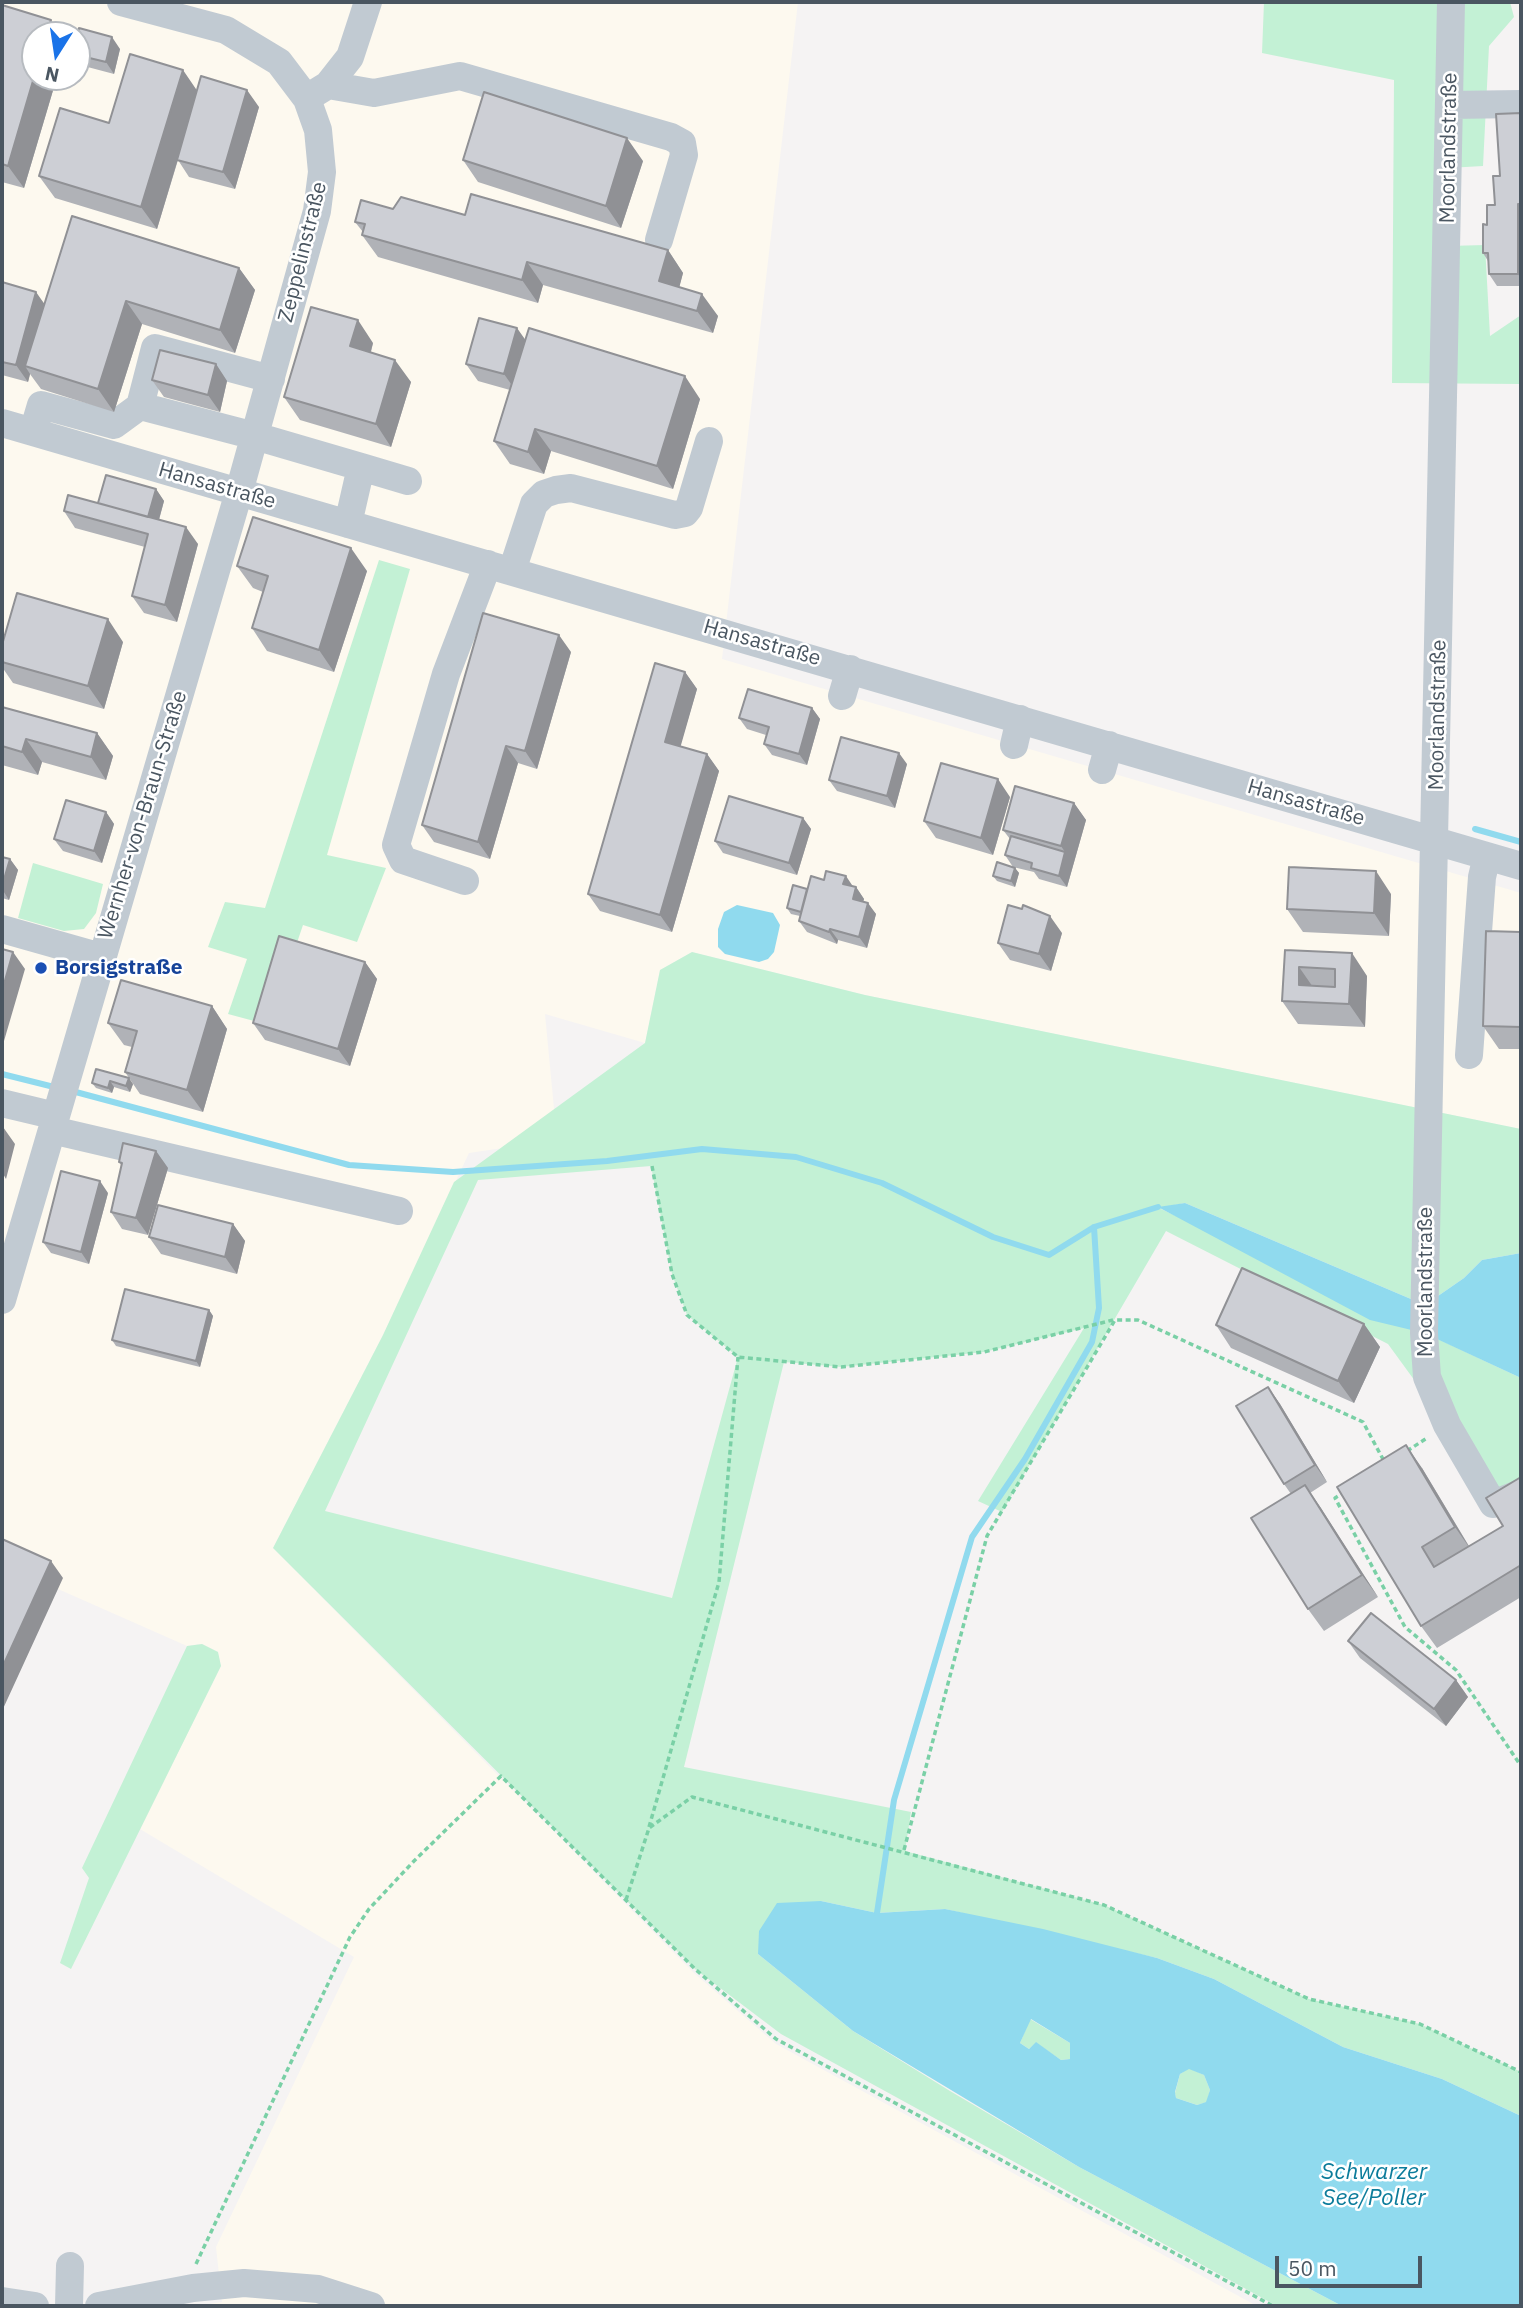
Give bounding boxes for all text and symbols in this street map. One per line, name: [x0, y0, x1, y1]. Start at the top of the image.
north arrow: [21, 21, 91, 91]
text: N: [43, 61, 61, 88]
street label: Moorlandstraße: [1435, 73, 1463, 223]
street label: Zeppelinstraße: [273, 179, 333, 325]
street label: Hansastraße: [156, 457, 278, 515]
street label: Hansastraße: [701, 614, 823, 672]
street label: Moorlandstraße: [1424, 640, 1452, 790]
street label: Wernher-von-Braun-Straße: [93, 688, 193, 942]
street label: Hansastraße: [1245, 774, 1367, 832]
place label: Borsigstraße: [55, 955, 183, 981]
marker: Borsigstraße: [33, 960, 49, 976]
street label: Moorlandstraße: [1413, 1207, 1439, 1357]
water label: Schwarzer See/Poller: [1321, 2158, 1427, 2212]
scale bar: [1278, 2242, 1425, 2286]
text: 50 m: [1288, 2254, 1337, 2282]

